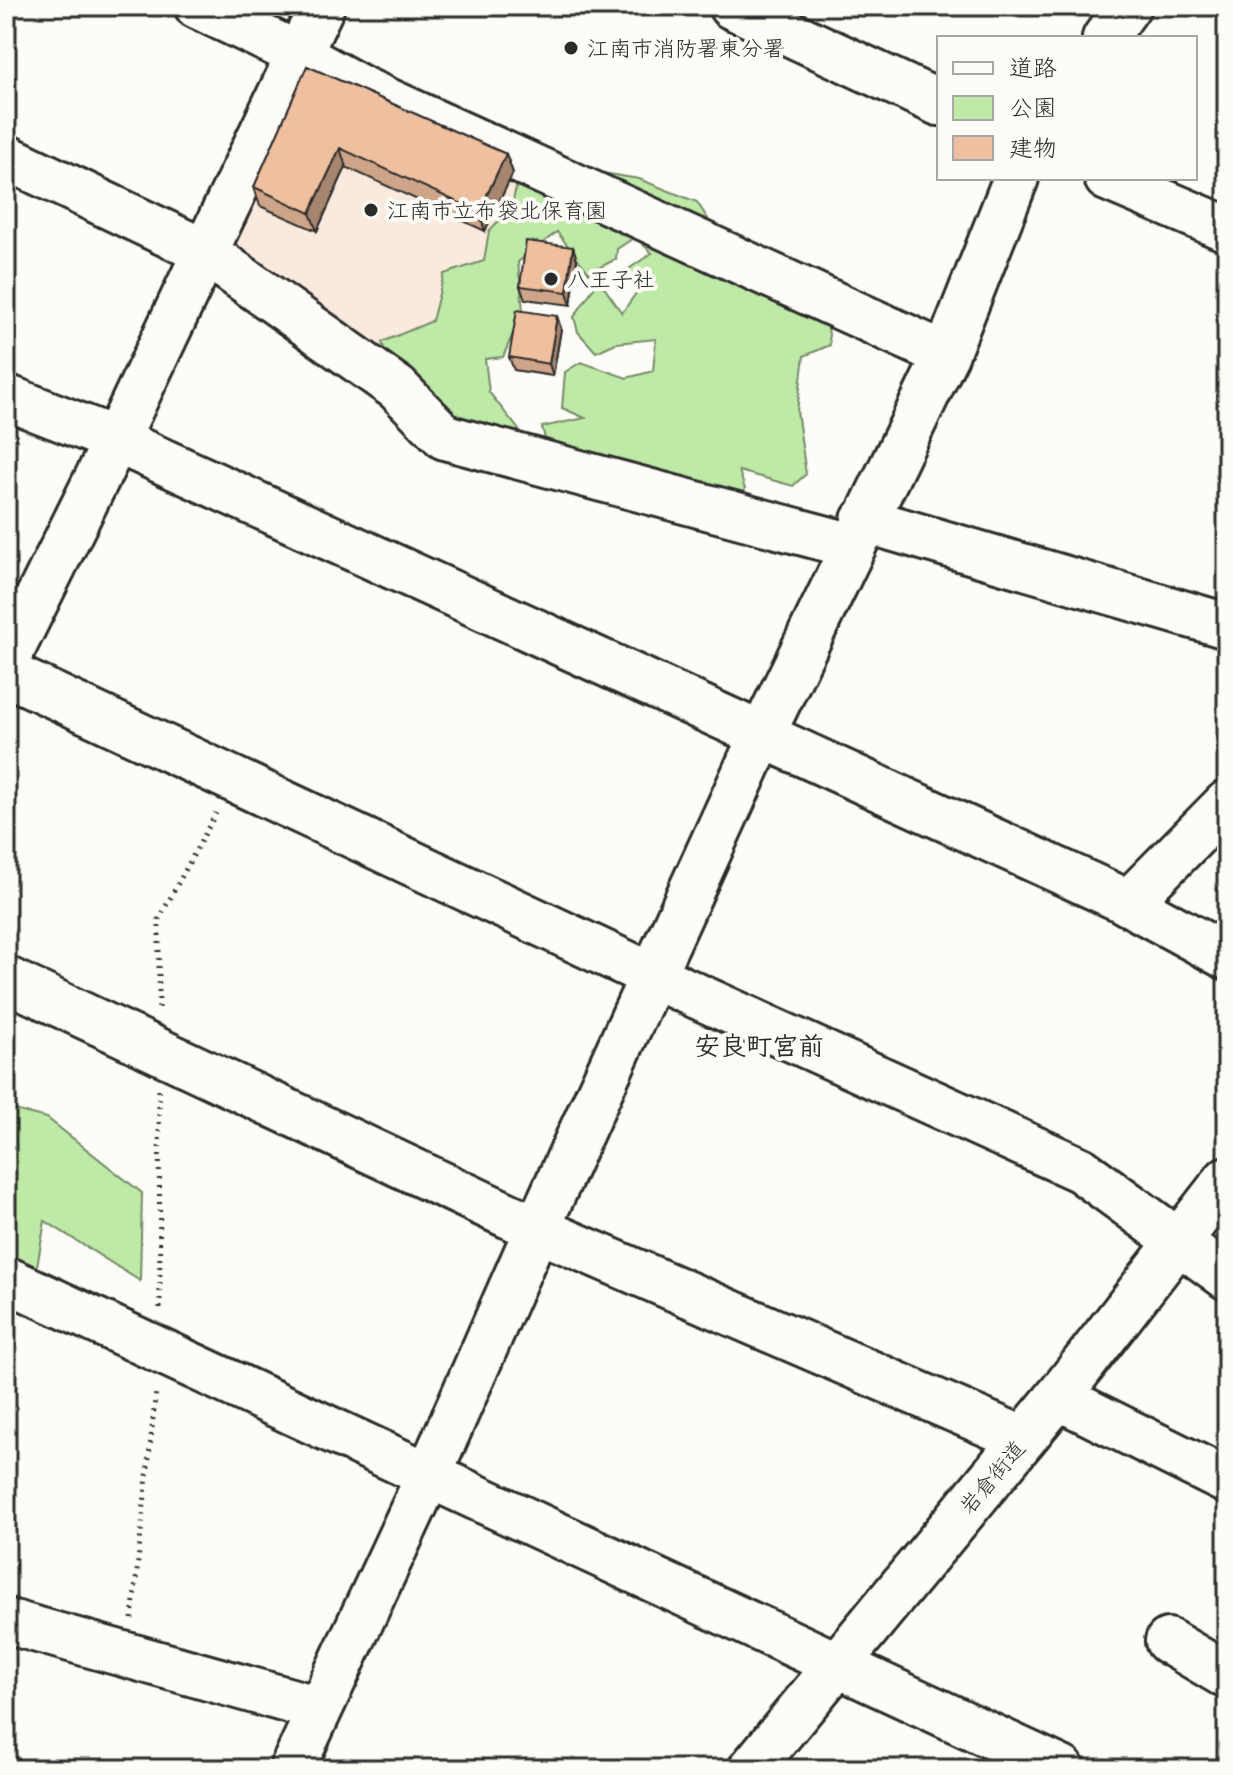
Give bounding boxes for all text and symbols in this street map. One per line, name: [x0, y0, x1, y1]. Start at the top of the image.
place label: 江南市消防署東分署: [587, 36, 785, 63]
legend: [937, 36, 1197, 180]
marker: 江南市消防署東分署: [562, 39, 580, 57]
text: 道路: [1009, 54, 1057, 83]
text: 公園: [1009, 94, 1057, 123]
text: 建物: [1009, 134, 1057, 163]
place label: 江南市立布袋北保育園: [387, 198, 607, 225]
marker: 江南市立布袋北保育園: [362, 201, 380, 219]
place label: 八王子社: [567, 267, 655, 294]
marker: 八王子社: [542, 270, 560, 288]
district label: 安良町宮前: [694, 1032, 824, 1063]
street label: 岩倉街道: [955, 1436, 1032, 1520]

